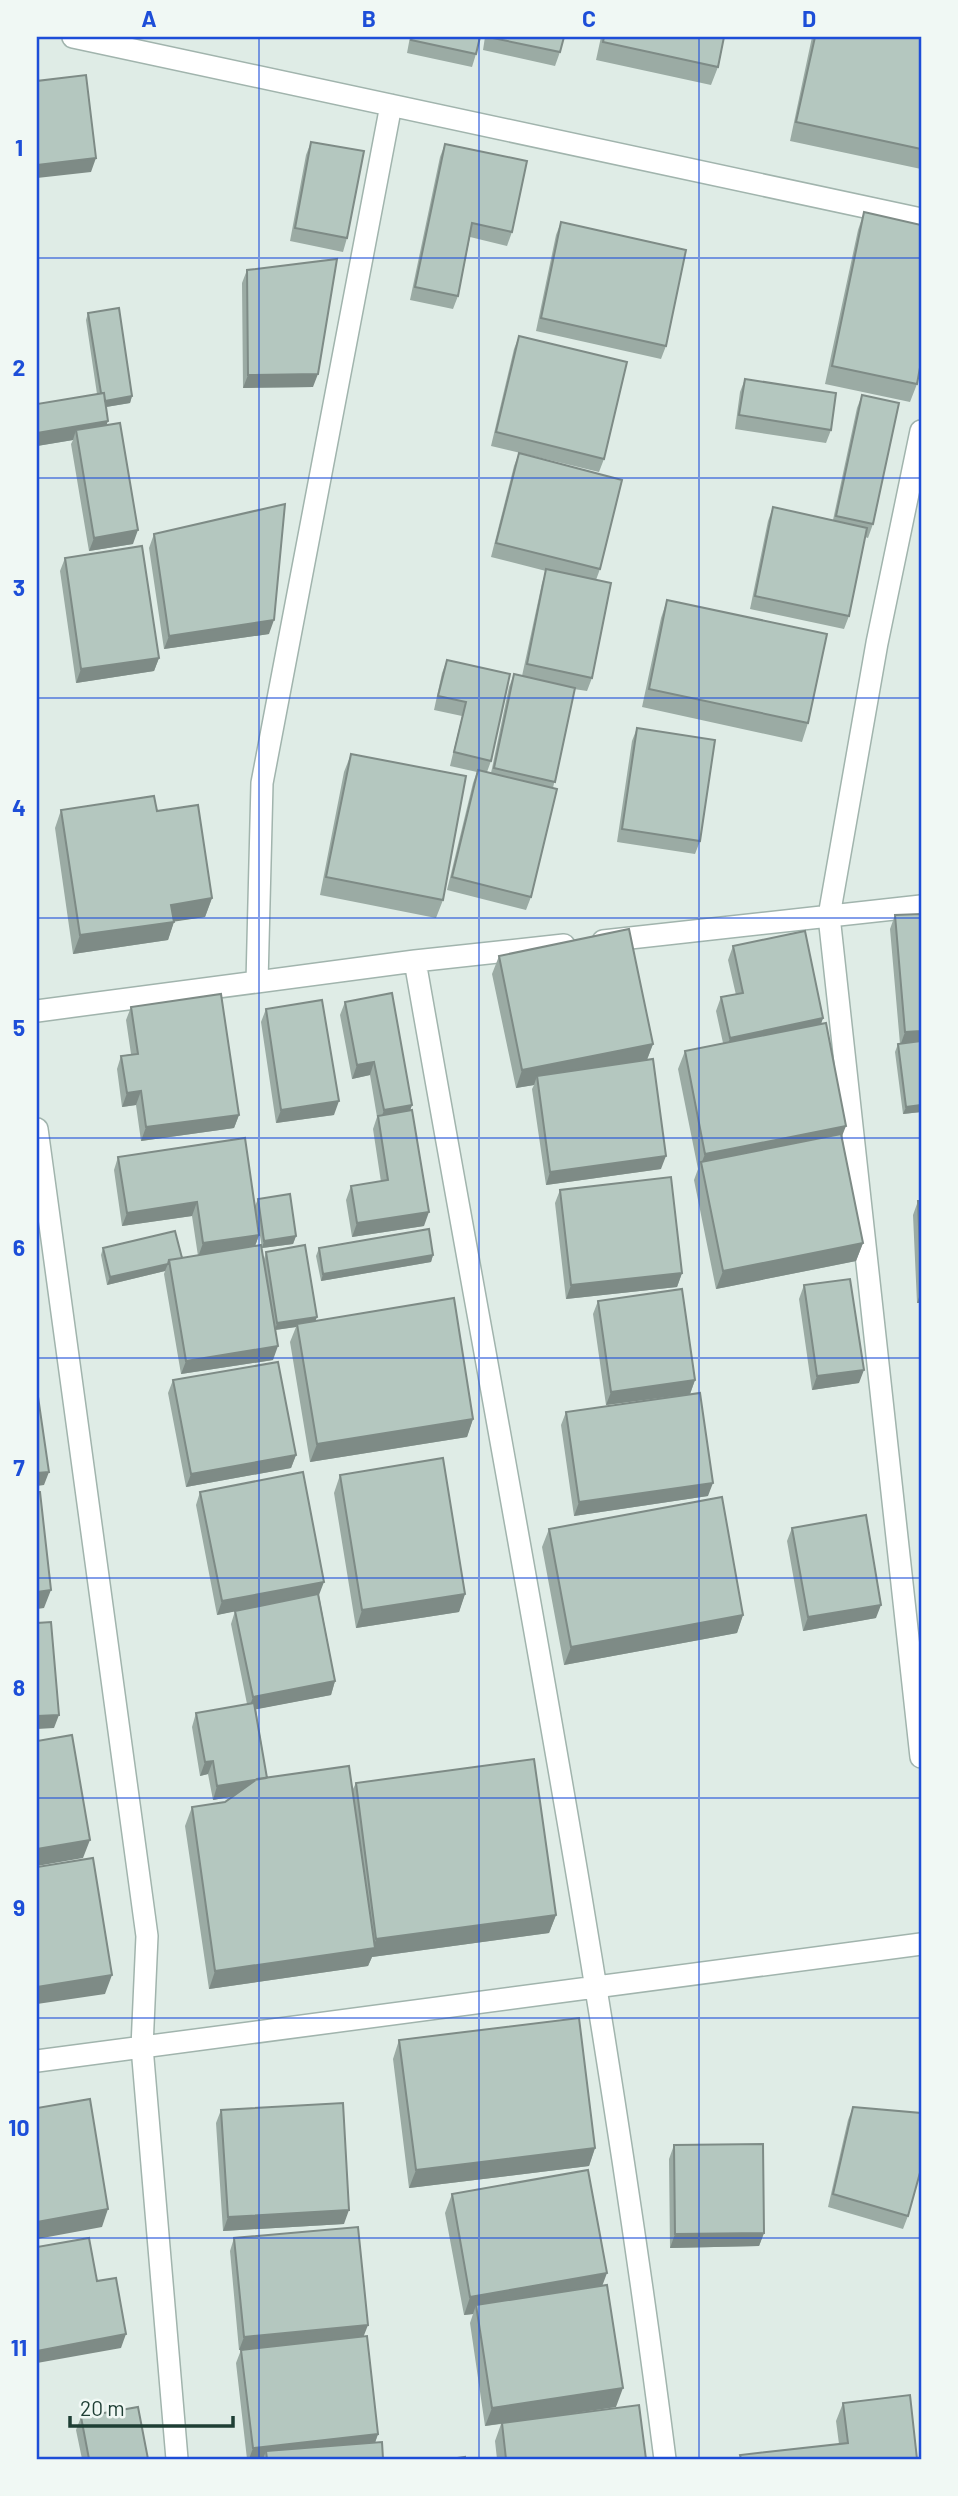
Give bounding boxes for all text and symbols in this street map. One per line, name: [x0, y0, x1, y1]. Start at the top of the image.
text: A: [141, 4, 157, 32]
text: B: [362, 4, 376, 32]
text: C: [582, 4, 596, 32]
text: D: [802, 4, 816, 32]
text: 1: [15, 133, 23, 161]
text: 2: [13, 353, 25, 381]
text: 3: [13, 573, 25, 601]
text: 4: [12, 793, 26, 821]
text: 5: [13, 1013, 25, 1041]
text: 6: [13, 1233, 25, 1261]
text: 7: [13, 1453, 25, 1481]
text: 8: [13, 1673, 25, 1701]
text: 9: [13, 1893, 25, 1921]
text: 10: [8, 2113, 30, 2141]
text: 11: [11, 2333, 27, 2361]
scale bar: [70, 2384, 233, 2428]
text: 20 m: [80, 2395, 125, 2420]

